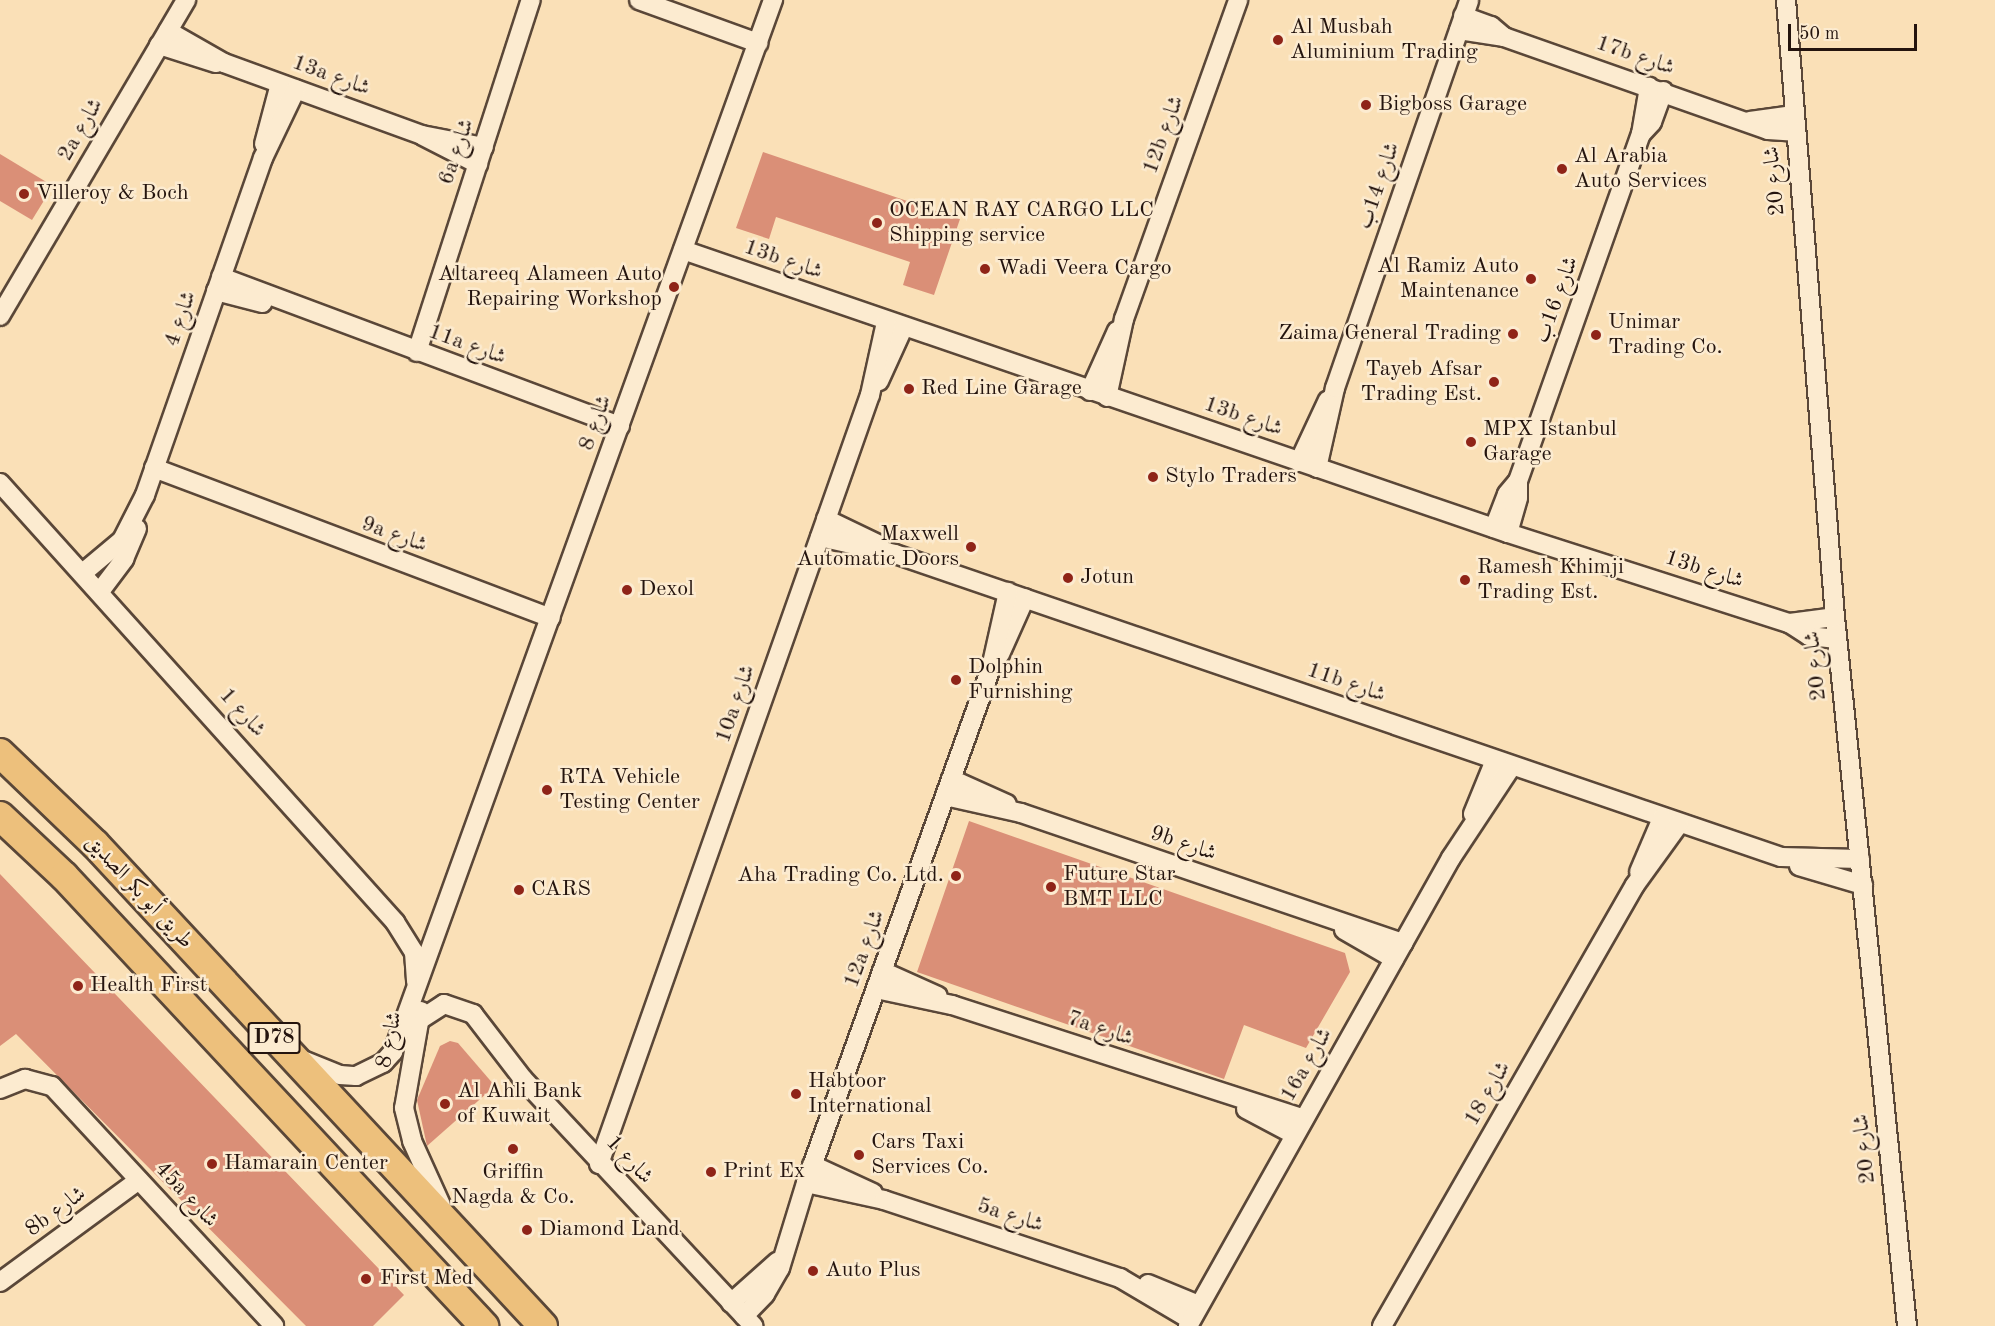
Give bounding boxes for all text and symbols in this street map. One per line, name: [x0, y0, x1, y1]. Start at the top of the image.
scale bar: [1791, 12, 1920, 50]
place label: Al Musbah Aluminium Trading: [1290, 14, 1478, 66]
text: 50 m: [1799, 25, 1839, 43]
street label: 17b شارع: [1592, 30, 1678, 82]
marker: Al Musbah Aluminium Trading: [1271, 33, 1285, 47]
street label: 13a شارع: [289, 50, 373, 102]
street label: 12b شارع: [1138, 92, 1190, 178]
place label: Bigboss Garage: [1378, 92, 1527, 118]
street label: 2a شارع: [53, 94, 109, 166]
marker: Bigboss Garage: [1359, 98, 1373, 112]
street label: 6a شارع: [433, 116, 481, 188]
street label: شارع 14ب: [1352, 139, 1406, 233]
place label: Al Arabia Auto Services: [1574, 143, 1707, 194]
street label: شارع 20: [1759, 145, 1791, 217]
marker: Al Arabia Auto Services: [1555, 162, 1569, 176]
place label: Villeroy & Boch: [36, 181, 189, 207]
marker: Villeroy & Boch: [17, 187, 31, 201]
place label: OCEAN RAY CARGO LLC Shipping service: [889, 197, 1154, 248]
marker: OCEAN RAY CARGO LLC Shipping service: [870, 216, 884, 230]
street label: 13b شارع: [740, 234, 826, 286]
place label: Al Ramiz Auto Maintenance: [1377, 253, 1519, 304]
street label: شارع 16ب: [1529, 253, 1585, 347]
place label: Wadi Veera Cargo: [997, 256, 1172, 282]
place label: Altareeq Alameen Auto Repairing Workshop: [438, 261, 662, 312]
marker: Wadi Veera Cargo: [978, 262, 992, 276]
marker: Al Ramiz Auto Maintenance: [1524, 272, 1538, 286]
marker: Altareeq Alameen Auto Repairing Workshop: [667, 280, 681, 294]
street label: شارع 4: [159, 288, 203, 350]
place label: Unimar Trading Co.: [1608, 309, 1723, 360]
street label: 11a شارع: [425, 319, 509, 371]
place label: Zaima General Trading: [1279, 321, 1501, 347]
marker: Zaima General Trading: [1506, 327, 1520, 341]
marker: Unimar Trading Co.: [1589, 328, 1603, 342]
place label: Tayeb Afsar Trading Est.: [1360, 356, 1482, 408]
marker: Tayeb Afsar Trading Est.: [1487, 375, 1501, 389]
place label: Red Line Garage: [921, 376, 1082, 402]
marker: Red Line Garage: [902, 382, 916, 396]
street label: 13b شارع: [1200, 391, 1286, 443]
street label: شارع 8: [574, 392, 618, 454]
place label: MPX Istanbul Garage: [1483, 416, 1617, 468]
marker: MPX Istanbul Garage: [1464, 435, 1478, 449]
place label: Stylo Traders: [1165, 464, 1297, 490]
marker: Stylo Traders: [1146, 470, 1160, 484]
street label: 9a شارع: [358, 511, 430, 559]
place label: Maxwell Automatic Doors: [797, 521, 959, 572]
marker: Maxwell Automatic Doors: [964, 540, 978, 554]
street label: 13b شارع: [1661, 545, 1747, 595]
place label: Ramesh Khimji Trading Est.: [1477, 554, 1624, 606]
place label: Jotun: [1080, 565, 1134, 591]
marker: Jotun: [1061, 571, 1075, 585]
marker: Ramesh Khimji Trading Est.: [1458, 573, 1472, 587]
place label: Dexol: [639, 577, 694, 603]
marker: Dexol: [620, 583, 634, 597]
street label: شارع 20: [1799, 630, 1833, 702]
place label: Dolphin Furnishing: [968, 654, 1073, 706]
street label: 11b شارع: [1303, 657, 1389, 709]
street label: 10a شارع: [710, 662, 762, 746]
marker: Dolphin Furnishing: [949, 673, 963, 687]
street label: شارع 1: [213, 683, 271, 743]
place label: RTA Vehicle Testing Center: [559, 764, 700, 816]
marker: RTA Vehicle Testing Center: [540, 783, 554, 797]
street label: 9b شارع: [1146, 820, 1220, 868]
street label: طريق أبو بكر الصديق: [79, 829, 199, 955]
place label: Future Star BMT LLC: [1063, 861, 1176, 912]
place label: Aha Trading Co. Ltd.: [737, 863, 944, 889]
marker: Aha Trading Co. Ltd.: [949, 869, 963, 883]
place label: CARS: [531, 877, 591, 903]
marker: Future Star BMT LLC: [1044, 880, 1058, 894]
marker: CARS: [512, 883, 526, 897]
street label: 12a شارع: [839, 907, 891, 991]
place label: Health First: [90, 973, 207, 999]
marker: Health First: [71, 979, 85, 993]
street label: 7a شارع: [1064, 1005, 1136, 1053]
street label: شارع 8: [371, 1009, 409, 1071]
road number: D78: [247, 1020, 301, 1056]
street label: 16a شارع: [1275, 1023, 1339, 1107]
street label: شارع 18: [1459, 1057, 1517, 1131]
place label: Habtoor International: [808, 1068, 931, 1120]
place label: Al Ahli Bank of Kuwait: [457, 1078, 582, 1130]
marker: Habtoor International: [789, 1087, 803, 1101]
marker: Al Ahli Bank of Kuwait: [438, 1097, 452, 1111]
street label: شارع 20: [1848, 1113, 1882, 1185]
place label: Cars Taxi Services Co.: [871, 1129, 989, 1180]
street label: شارع 1: [600, 1130, 658, 1190]
marker: Griffin Nagda & Co.: [506, 1142, 520, 1156]
marker: Cars Taxi Services Co.: [852, 1148, 866, 1162]
place label: Hamarain Center: [224, 1151, 388, 1177]
street label: 45a شارع: [149, 1156, 223, 1234]
marker: Hamarain Center: [205, 1157, 219, 1171]
place label: Griffin Nagda & Co.: [451, 1159, 575, 1210]
place label: Print Ex: [723, 1159, 805, 1185]
marker: Print Ex: [704, 1165, 718, 1179]
street label: 8b شارع: [21, 1181, 91, 1243]
street label: 5a شارع: [974, 1193, 1046, 1239]
place label: Diamond Land: [539, 1217, 680, 1243]
marker: Diamond Land: [520, 1223, 534, 1237]
place label: Auto Plus: [825, 1258, 921, 1284]
marker: Auto Plus: [806, 1264, 820, 1278]
place label: First Med: [380, 1266, 473, 1292]
marker: First Med: [357, 1270, 375, 1288]

